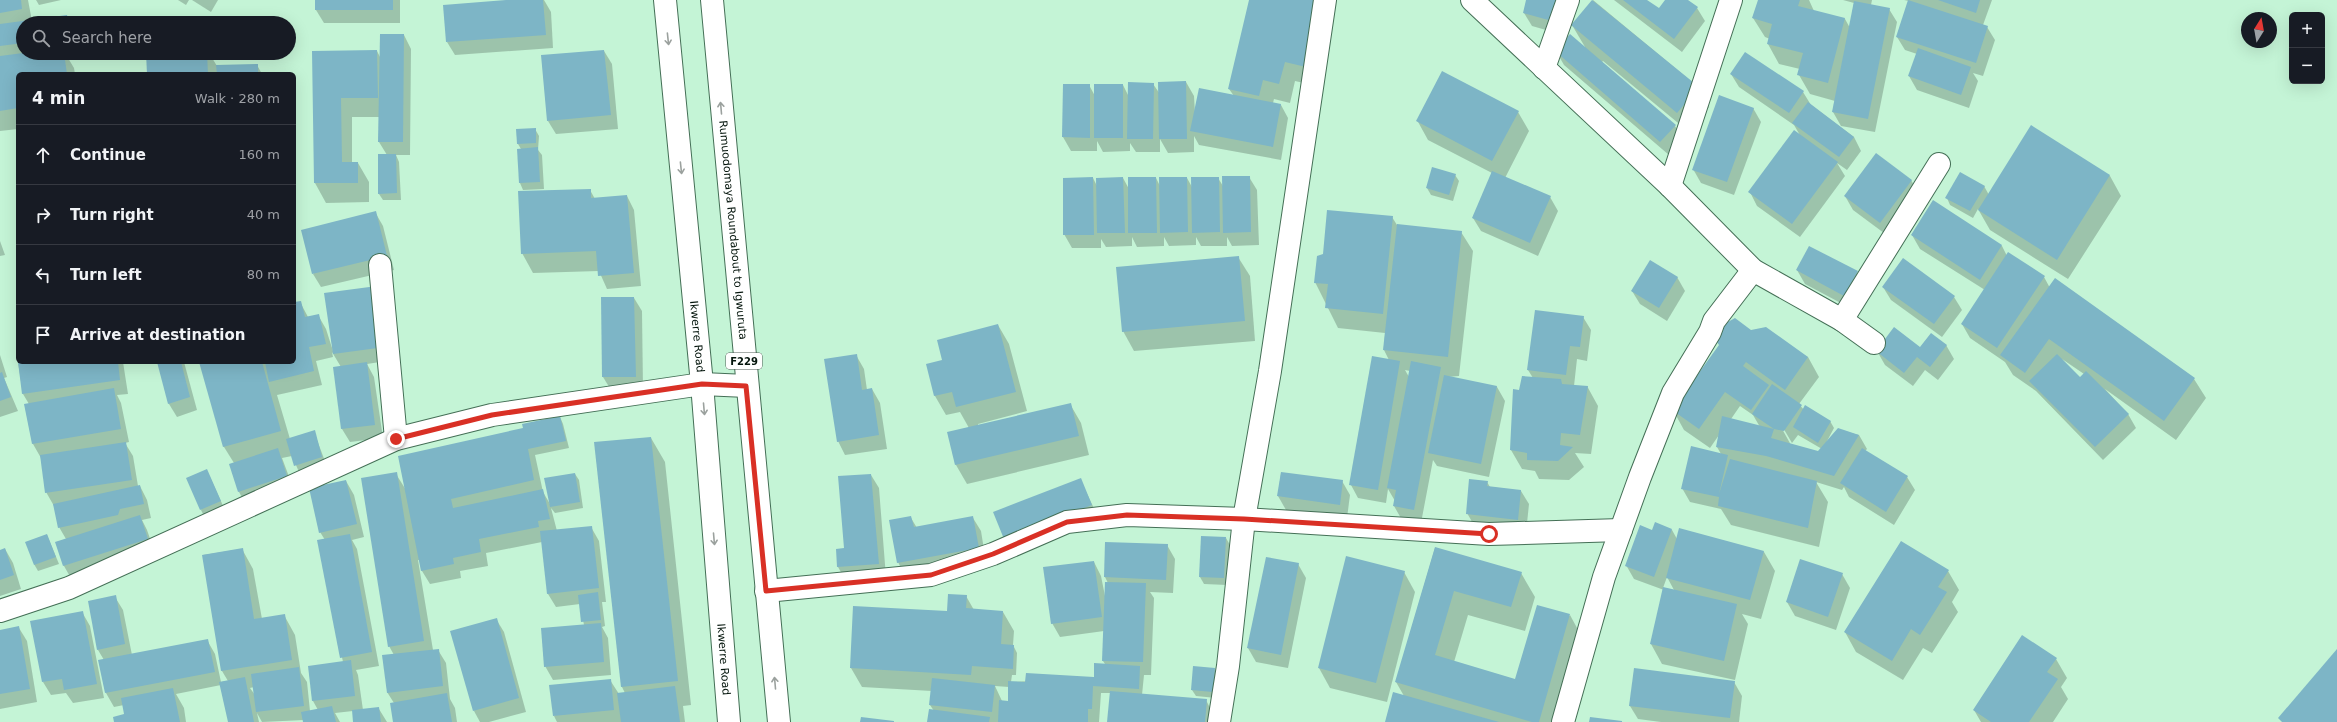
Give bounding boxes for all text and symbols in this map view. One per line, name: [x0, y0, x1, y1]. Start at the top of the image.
north arrow: [2241, 12, 2277, 48]
map controls: [2289, 12, 2325, 84]
button: +: [2289, 12, 2325, 48]
search box: [16, 16, 296, 60]
icon: search: [30, 27, 52, 49]
text: Search here: [62, 29, 152, 47]
one-way arrow: [664, 32, 672, 45]
button: −: [2289, 48, 2325, 84]
text: 4 min: [32, 88, 85, 108]
text: Walk · 280 m: [195, 91, 280, 106]
one-way arrow: [717, 102, 725, 115]
street label: Rumuodomaya Roundabout to Igwuruta: [716, 120, 749, 340]
icon: ahead: [32, 144, 54, 166]
text: Continue: [70, 146, 146, 164]
text: 160 m: [238, 147, 280, 162]
one-way arrow: [677, 161, 684, 174]
icon: right: [32, 204, 54, 226]
text: Turn right: [70, 206, 154, 224]
text: 40 m: [247, 207, 280, 222]
icon: left: [32, 264, 54, 286]
text: Turn left: [70, 266, 142, 284]
text: 80 m: [247, 267, 280, 282]
street label: Ikwerre Road: [687, 300, 707, 373]
icon: arrive: [32, 324, 54, 346]
text: Arrive at destination: [70, 326, 245, 344]
road number: F229: [726, 353, 762, 369]
one-way arrow: [700, 402, 707, 415]
route end: [387, 430, 405, 448]
route start: [1480, 525, 1498, 543]
one-way arrow: [711, 532, 718, 545]
street label: Ikwerre Road: [714, 623, 733, 696]
one-way arrow: [771, 677, 779, 690]

